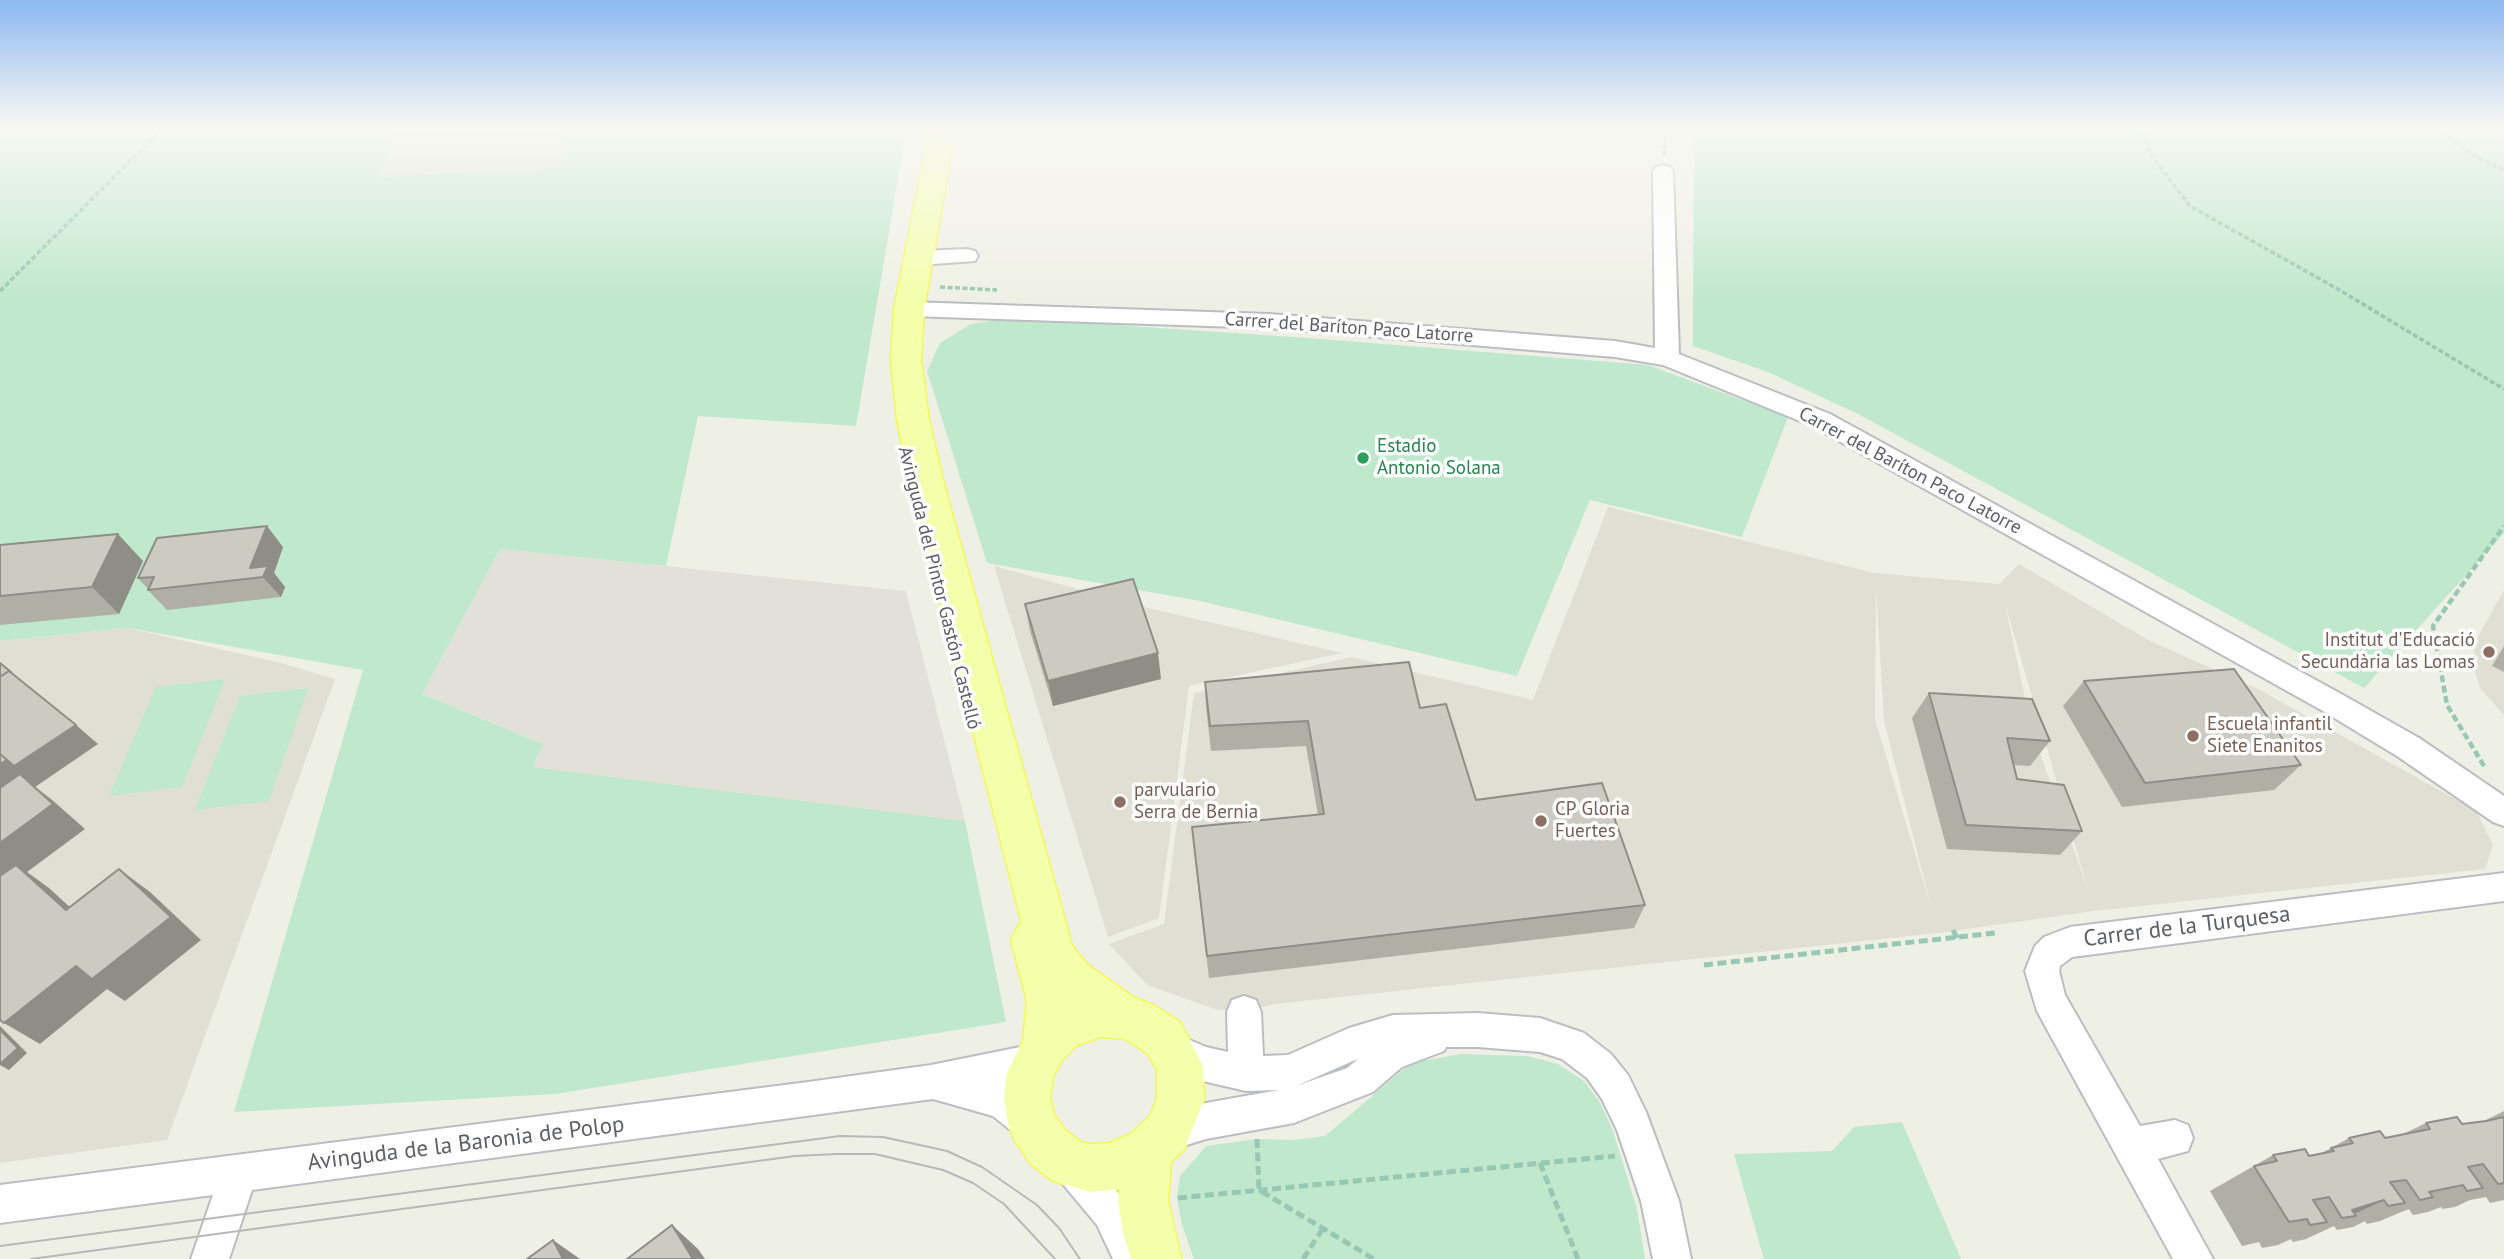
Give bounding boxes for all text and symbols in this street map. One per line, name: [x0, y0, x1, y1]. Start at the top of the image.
street label: Carrer del Baríton Paco Latorre: [1224, 308, 1474, 348]
street label: Carrer del Baríton Paco Latorre: [1795, 402, 2025, 540]
place label: Estadio Antonio Solana: [1377, 436, 1501, 480]
street label: Avinguda del Pintor Gastón Castelló: [893, 444, 985, 732]
marker: Estadio Antonio Solana: [1355, 450, 1371, 466]
place label: Institut d'Educació Secundària las Lomas: [2301, 630, 2475, 674]
marker: Institut d'Educació Secundària las Lomas: [2481, 644, 2497, 660]
place label: Escuela infantil Siete Enanitos: [2207, 714, 2332, 758]
marker: Escuela infantil Siete Enanitos: [2185, 728, 2201, 744]
place label: parvulario Serra de Bernia: [1134, 780, 1258, 824]
marker: parvulario Serra de Bernia: [1112, 794, 1128, 810]
place label: CP Gloria Fuertes: [1555, 799, 1630, 843]
marker: CP Gloria Fuertes: [1533, 813, 1549, 829]
street label: Carrer de la Turquesa: [2082, 901, 2292, 953]
street label: Avinguda de la Baronia de Polop: [306, 1111, 626, 1177]

